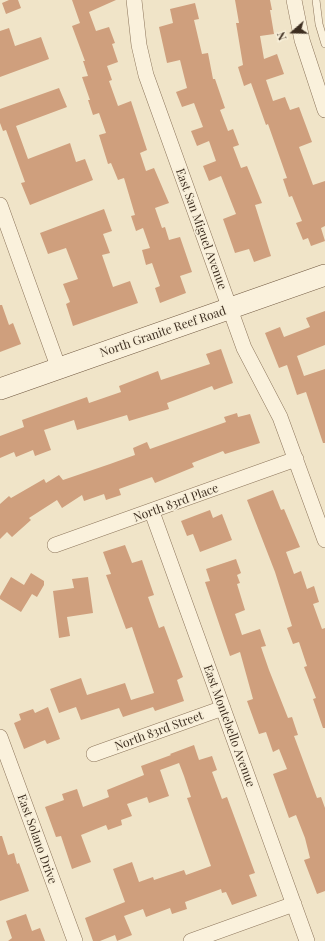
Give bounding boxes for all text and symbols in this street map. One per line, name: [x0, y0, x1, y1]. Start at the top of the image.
north arrow: [273, 12, 313, 52]
text: N: [273, 30, 290, 43]
street label: East San Miguel Avenue: [172, 166, 230, 292]
street label: North Granite Reef Road: [98, 304, 228, 360]
street label: North 83rd Place: [132, 481, 220, 525]
street label: East Montebello Avenue: [200, 663, 258, 789]
street label: North 83rd Street: [113, 708, 205, 754]
street label: East Solano Drive: [14, 792, 60, 886]

